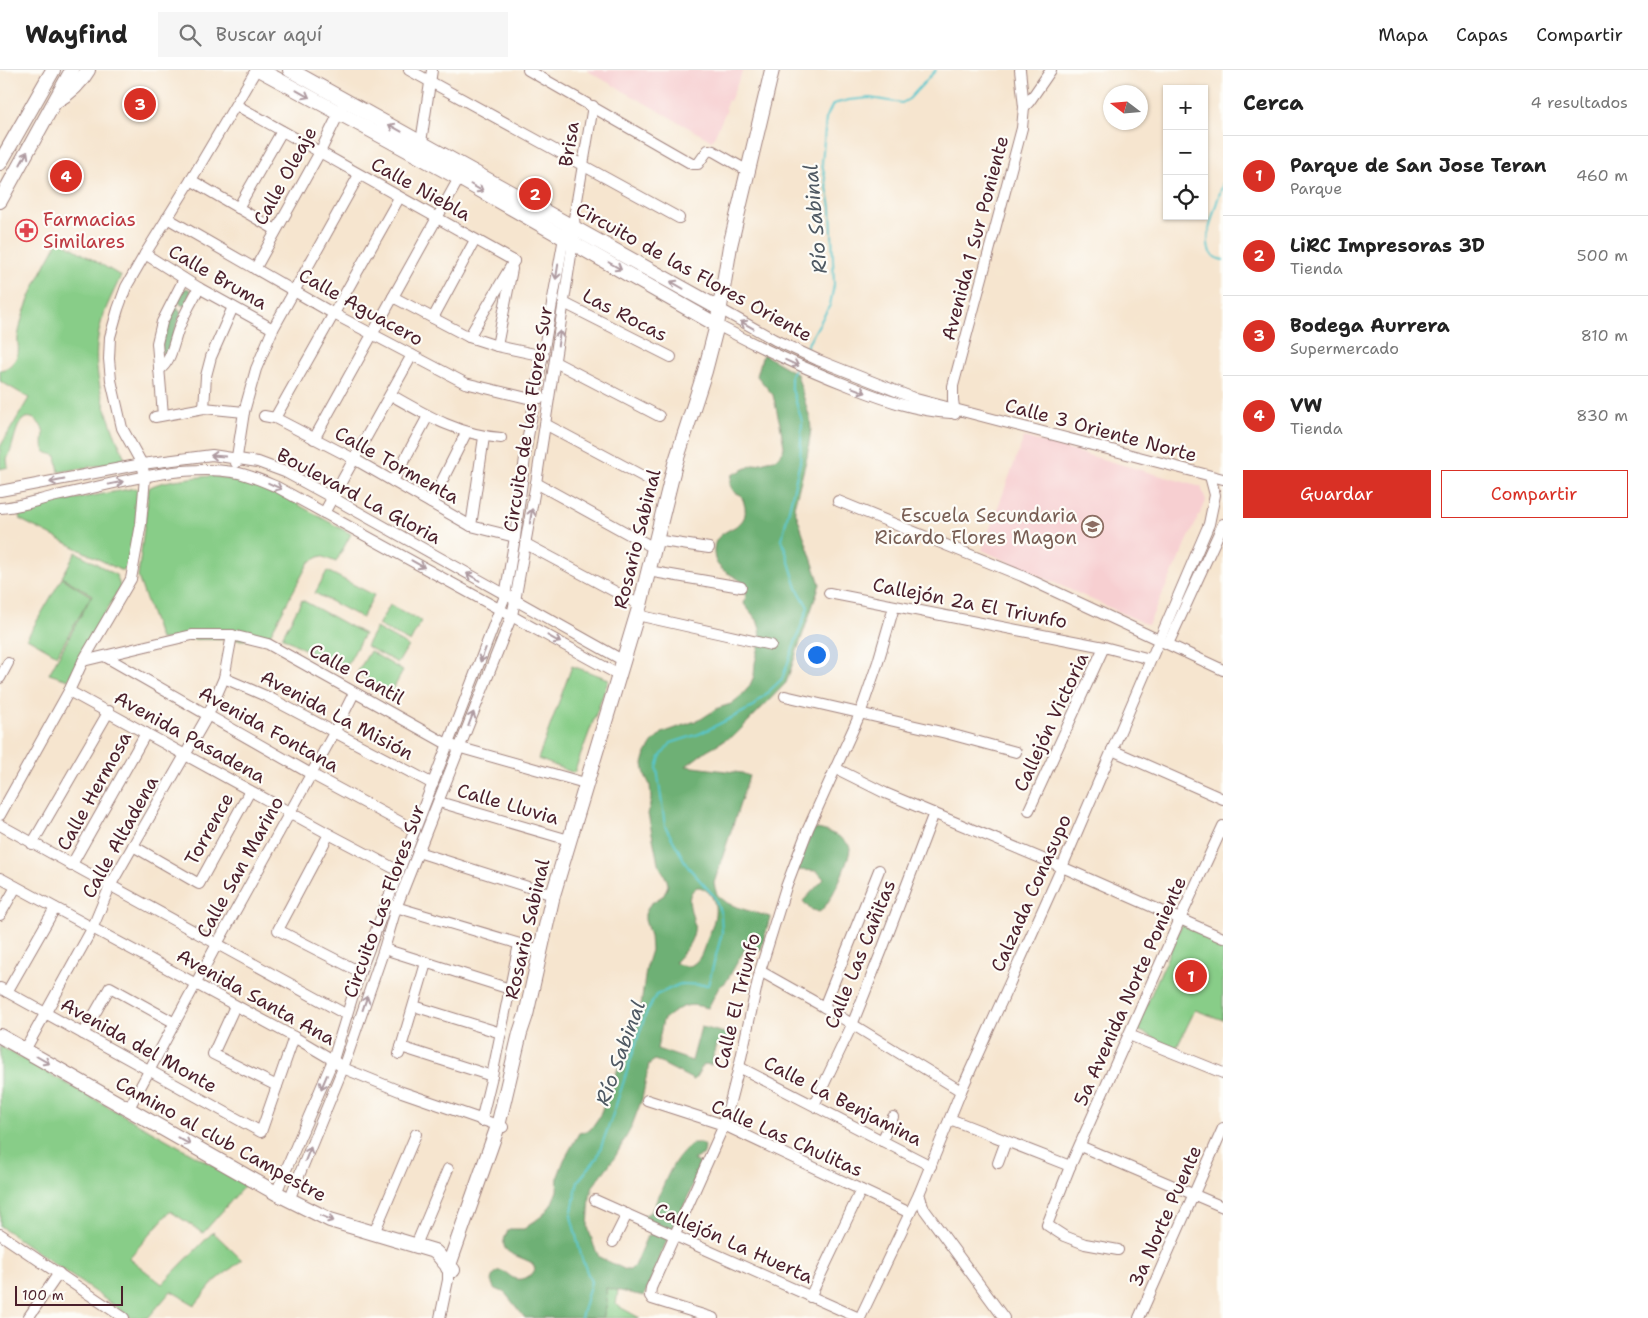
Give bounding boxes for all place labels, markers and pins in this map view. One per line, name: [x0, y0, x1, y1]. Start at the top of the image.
pin: 3: [124, 85, 156, 123]
pin: 4: [50, 157, 82, 195]
pin: 2: [519, 175, 551, 213]
place label: Farmacias Similares: [43, 207, 136, 254]
pharmacy icon: Farmacias Similares: [15, 218, 39, 242]
place label: Escuela Secundaria Ricardo Flores Magon: [874, 503, 1077, 550]
school or university icon: Escuela Secundaria Ricardo Flores Magon: [1081, 514, 1105, 538]
pin: 1: [1175, 957, 1207, 995]

